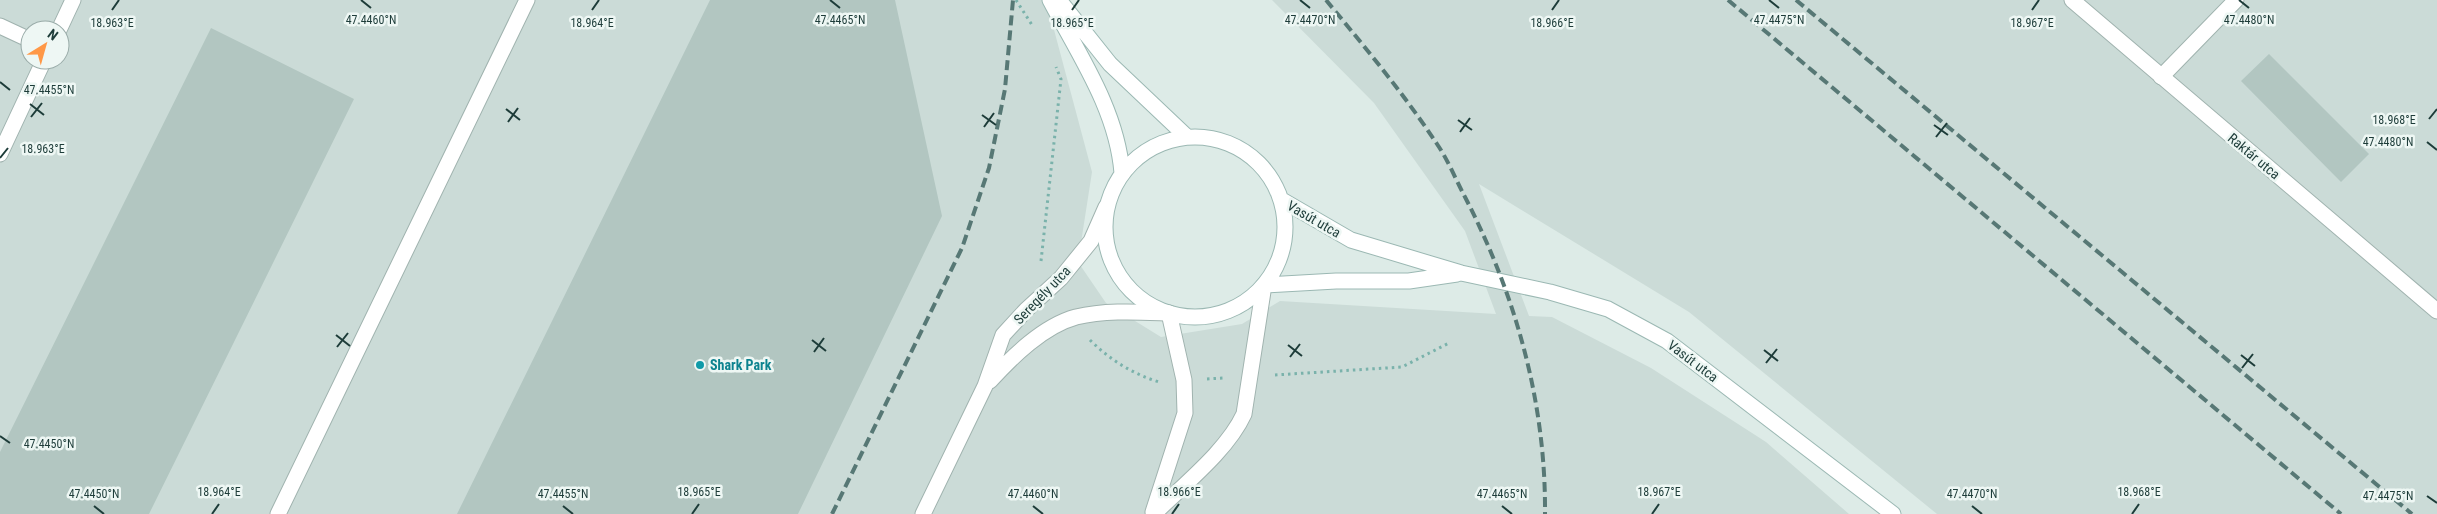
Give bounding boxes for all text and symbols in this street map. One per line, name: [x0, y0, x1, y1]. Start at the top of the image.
text: 47.4460°N: [346, 13, 396, 27]
text: 47.4465°N: [815, 13, 865, 27]
text: 47.4470°N: [1285, 13, 1335, 27]
text: 47.4475°N: [1754, 13, 1804, 27]
text: 47.4480°N: [2224, 13, 2274, 27]
text: 18.963°E: [90, 16, 134, 30]
text: 18.964°E: [570, 16, 614, 30]
text: 18.965°E: [1050, 16, 1094, 30]
text: 18.966°E: [1530, 16, 1574, 30]
text: 18.967°E: [2010, 16, 2054, 30]
north arrow: [20, 20, 70, 70]
text: N: [45, 26, 61, 44]
text: 47.4455°N: [24, 83, 74, 97]
text: 18.968°E: [2372, 113, 2416, 127]
street label: Raktár utca: [2225, 130, 2283, 182]
text: 47.4480°N: [2363, 135, 2413, 149]
text: 18.963°E: [21, 142, 65, 156]
street label: Vasút utca: [1285, 197, 1343, 241]
street label: Seregély utca: [1010, 263, 1074, 327]
street label: Vasút utca: [1665, 337, 1721, 385]
place label: Shark Park: [710, 357, 772, 373]
marker: Shark Park: [694, 359, 706, 371]
text: 47.4450°N: [24, 437, 74, 451]
text: 18.964°E: [197, 485, 241, 499]
text: 18.965°E: [677, 485, 721, 499]
text: 18.966°E: [1157, 485, 1201, 499]
text: 18.967°E: [1637, 485, 1681, 499]
text: 18.968°E: [2117, 485, 2161, 499]
text: 47.4450°N: [69, 487, 119, 501]
text: 47.4455°N: [538, 487, 588, 501]
text: 47.4460°N: [1008, 487, 1058, 501]
text: 47.4465°N: [1477, 487, 1527, 501]
text: 47.4470°N: [1947, 487, 1997, 501]
text: 47.4475°N: [2363, 489, 2413, 503]

